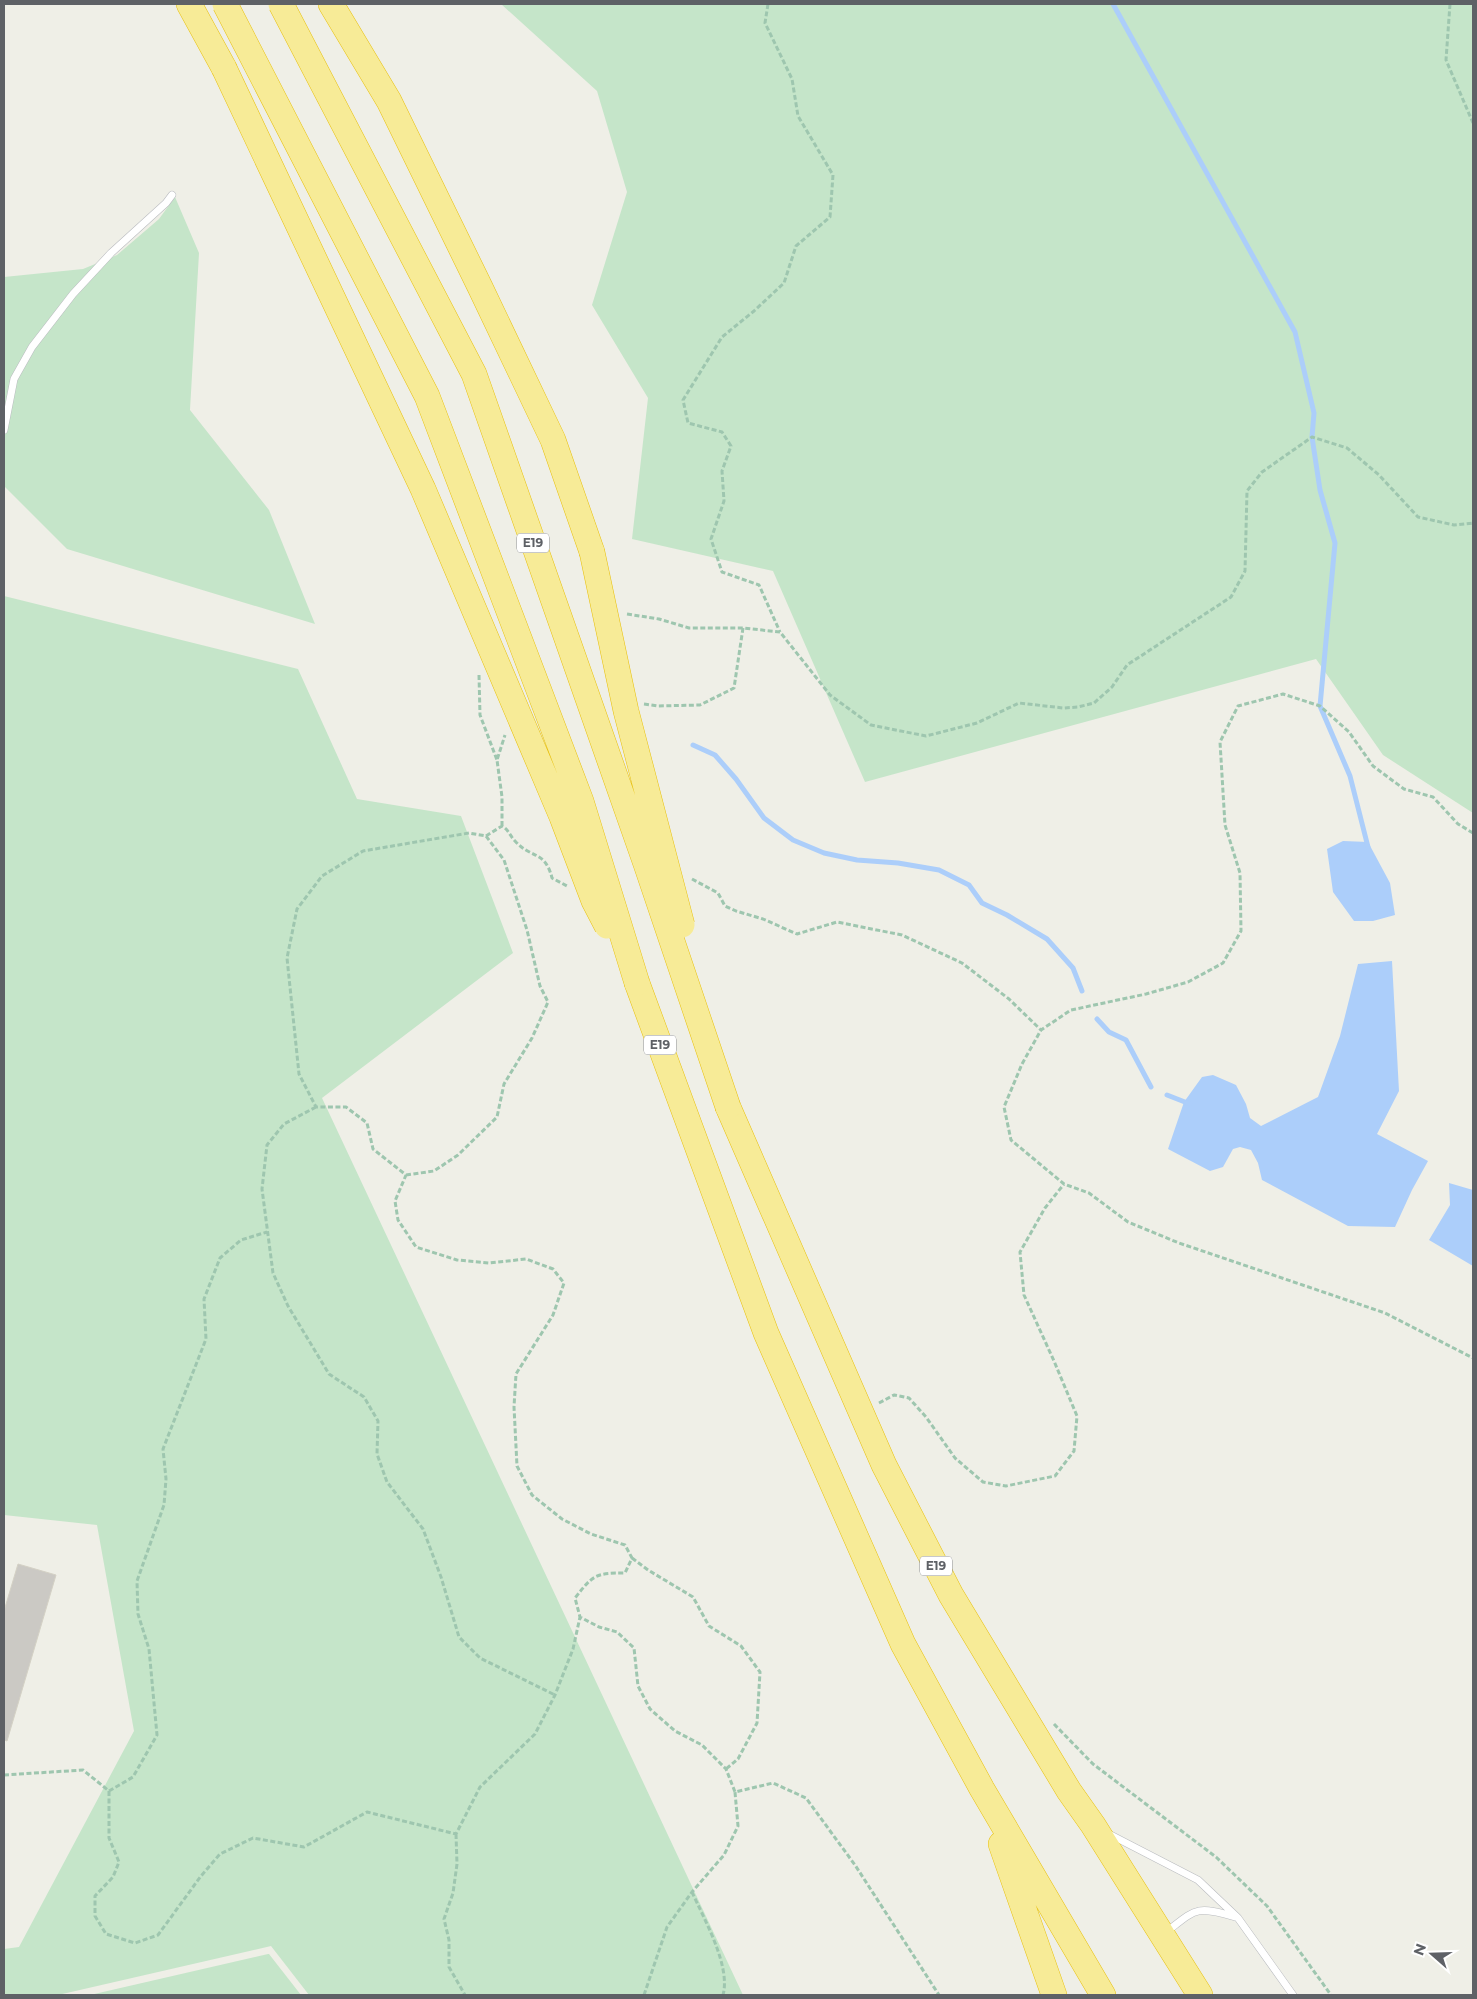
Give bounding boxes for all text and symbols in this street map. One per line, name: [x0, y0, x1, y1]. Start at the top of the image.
road number: E19: [517, 534, 549, 552]
road number: E19: [644, 1036, 676, 1054]
road number: E19: [920, 1556, 952, 1575]
north arrow: [1407, 1929, 1457, 1979]
text: N: [1409, 1941, 1430, 1958]

